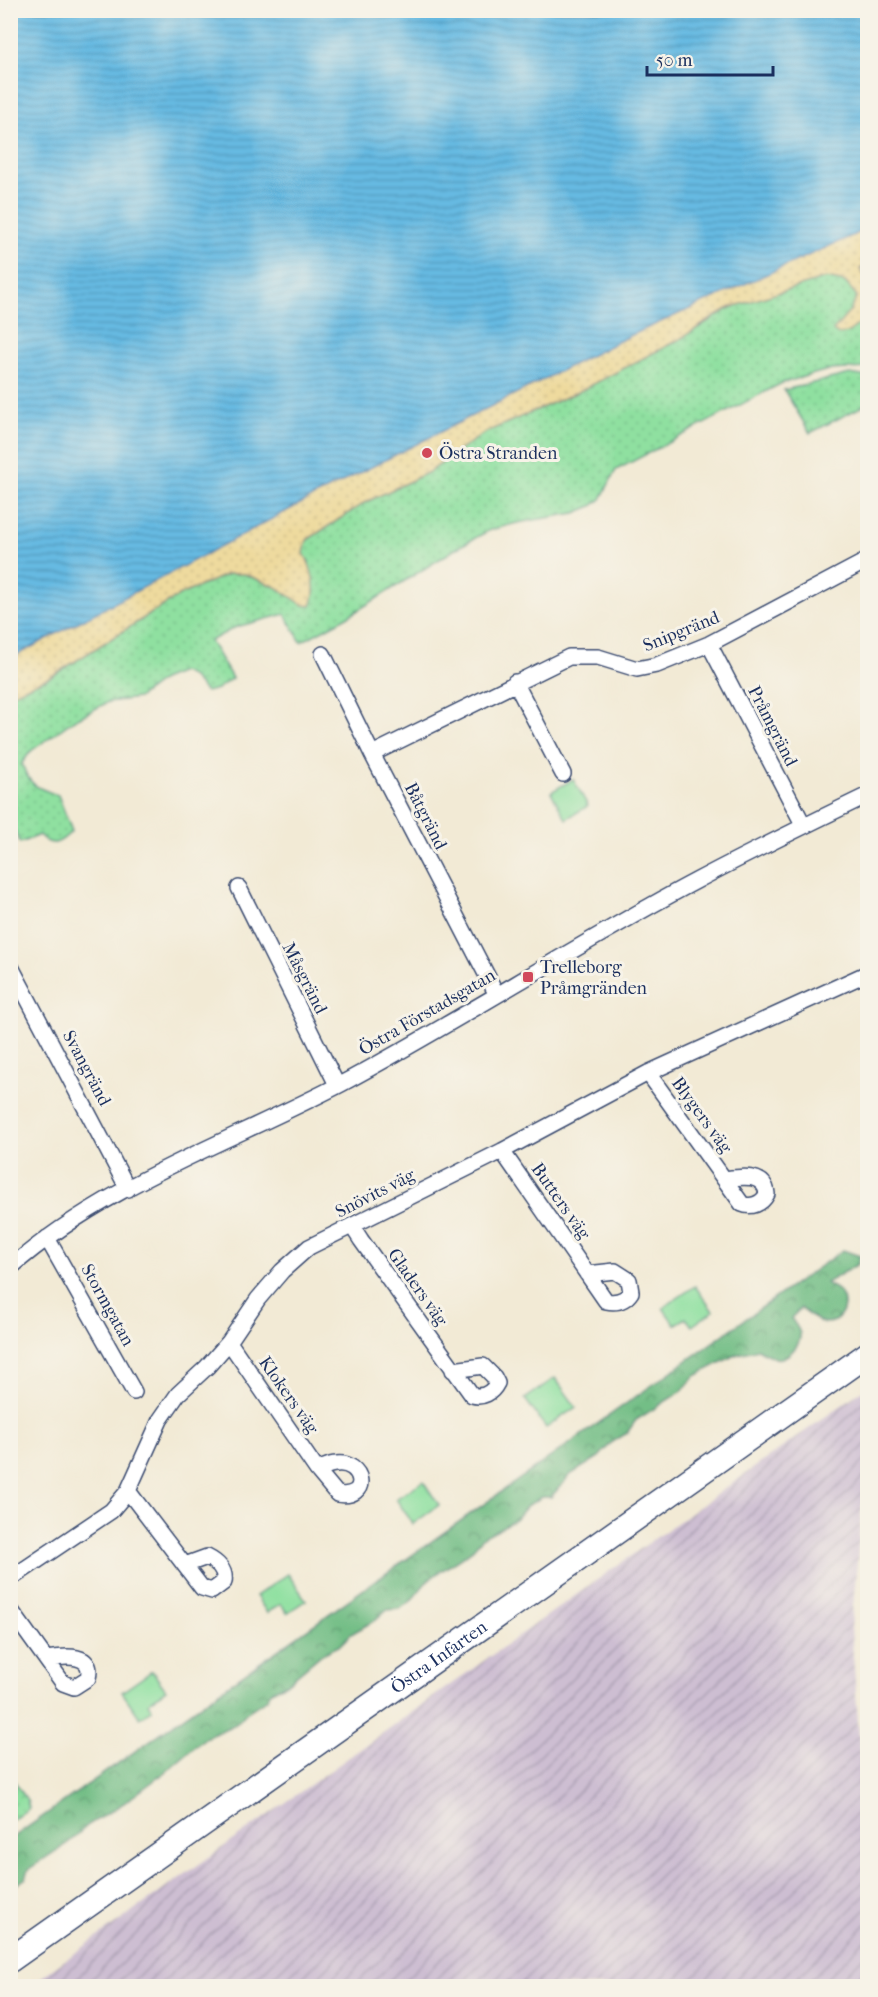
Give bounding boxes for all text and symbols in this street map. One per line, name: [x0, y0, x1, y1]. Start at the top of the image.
scale bar: [647, 39, 773, 77]
text: 50 m: [656, 50, 693, 71]
place label: Östra Stranden: [439, 442, 558, 464]
marker: Östra Stranden: [420, 446, 434, 460]
street label: Snipgränd: [640, 607, 723, 656]
street label: Pråmgränd: [743, 682, 802, 770]
street label: Båtgränd: [400, 779, 451, 853]
street label: Måsgränd: [278, 939, 332, 1018]
place label: Trelleborg Pråmgränden: [540, 957, 648, 999]
street label: Östra Förstadsgatan: [355, 964, 500, 1060]
marker: Trelleborg Pråmgränden: [521, 970, 535, 984]
street label: Svangränd: [58, 1027, 115, 1110]
street label: Blygers väg: [667, 1073, 736, 1158]
street label: Butters väg: [527, 1159, 595, 1244]
street label: Snövits väg: [332, 1164, 419, 1222]
street label: Gladers väg: [383, 1245, 452, 1330]
street label: Stormgatan: [76, 1261, 139, 1350]
street label: Klokers väg: [254, 1352, 323, 1438]
street label: Östra Infarten: [387, 1616, 492, 1699]

